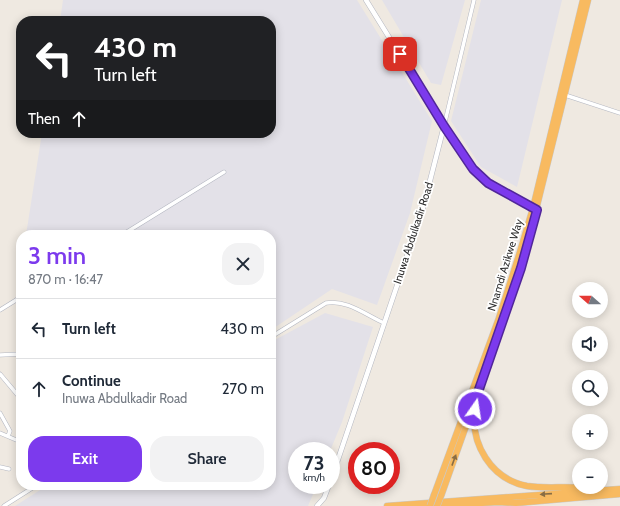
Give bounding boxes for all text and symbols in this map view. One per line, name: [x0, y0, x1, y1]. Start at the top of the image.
text: 430 m: [94, 30, 177, 64]
icon: left: [28, 32, 80, 84]
pin: [383, 37, 417, 71]
icon: arrive: [389, 43, 411, 65]
text: Turn left: [94, 64, 157, 86]
icon: ahead: [68, 108, 90, 130]
text: Then: [28, 110, 60, 128]
street label: Inuwa Abdulkadir Road: [390, 180, 436, 286]
street label: Nnamdi Azikwe Way: [484, 217, 526, 313]
text: 3 min: [28, 241, 86, 270]
button: close: [222, 243, 264, 285]
text: 870 m · 16:47: [28, 271, 103, 287]
north arrow: [572, 282, 608, 318]
map controls: [572, 282, 608, 494]
icon: left: [28, 318, 50, 340]
text: Turn left: [62, 320, 116, 338]
text: 430 m: [220, 320, 264, 338]
button: sound: [572, 326, 608, 362]
button: search: [572, 370, 608, 406]
text: Continue: [62, 372, 121, 390]
icon: ahead: [28, 378, 50, 400]
text: 270 m: [222, 380, 264, 398]
position arrow: [454, 388, 496, 430]
text: Inuwa Abdulkadir Road: [62, 390, 187, 406]
button: +: [572, 414, 608, 450]
button: Exit: [28, 436, 142, 482]
button: Share: [150, 436, 264, 482]
speed limit sign: 80: [348, 442, 400, 494]
text: 73: [304, 451, 324, 475]
one-way arrow: [451, 453, 457, 465]
button: −: [572, 458, 608, 494]
text: km/h: [303, 471, 325, 484]
one-way arrow: [540, 490, 552, 497]

